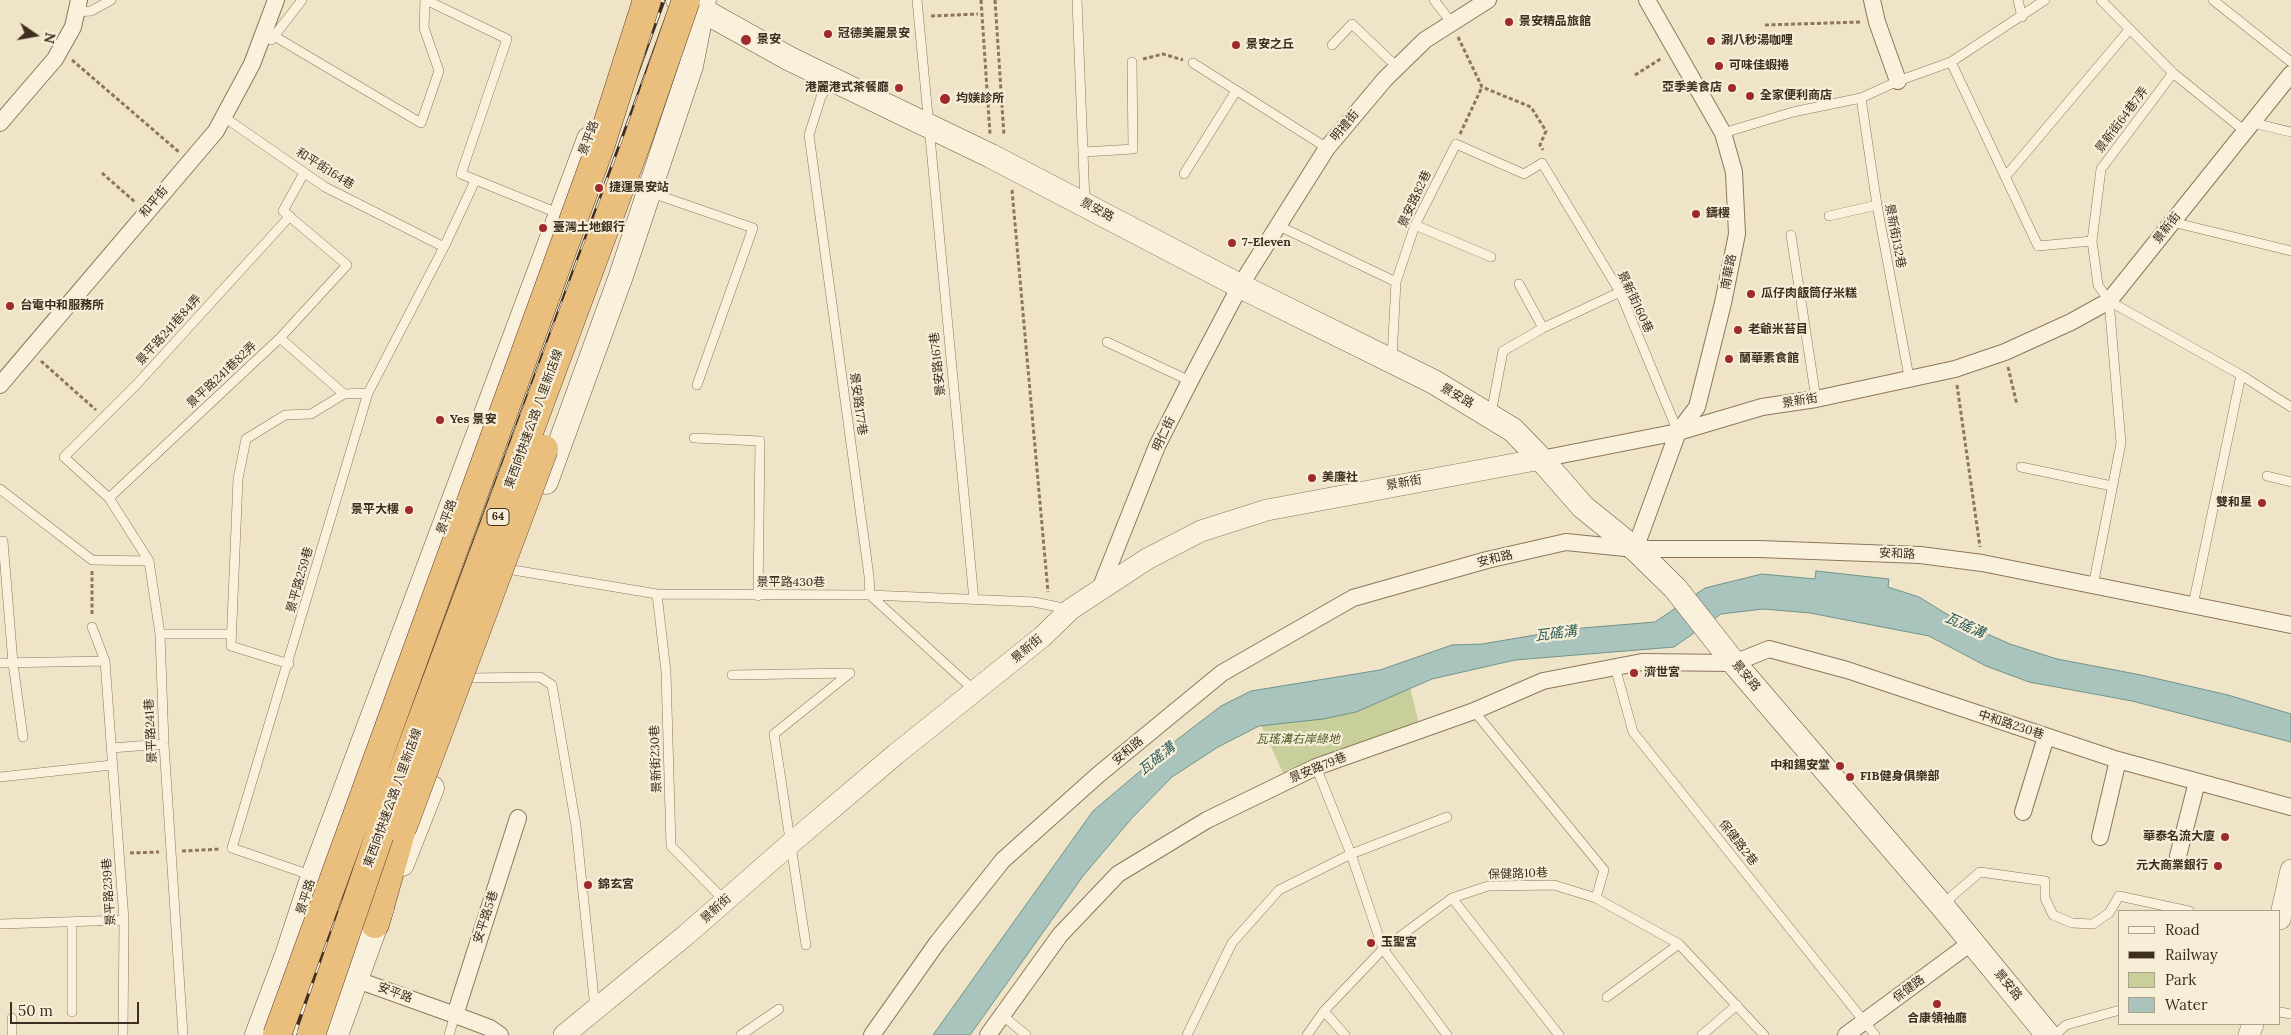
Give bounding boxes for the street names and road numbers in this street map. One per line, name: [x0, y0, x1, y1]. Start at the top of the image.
street label: 景新街64巷7弄: [2092, 84, 2152, 156]
street label: 明禮街: [1328, 108, 1362, 144]
street label: 景平路: [576, 119, 602, 157]
street label: 和平街164巷: [293, 145, 357, 193]
street label: 景安路82巷: [1396, 168, 1434, 230]
street label: 和平街: [137, 184, 171, 220]
street label: 景安路: [1078, 195, 1116, 225]
street label: 景新街132巷: [1882, 202, 1908, 270]
street label: 景新街: [2150, 209, 2184, 247]
street label: 南華路: [1718, 253, 1740, 291]
street label: 景新街160巷: [1614, 269, 1656, 335]
street label: 景平路241巷84弄: [133, 292, 205, 368]
street label: 景安路167巷: [927, 331, 949, 397]
street label: 景平路241巷82弄: [184, 339, 260, 411]
street label: 東西向快速公路 八里新店線: [502, 347, 566, 491]
street label: 景安路177巷: [846, 372, 870, 436]
street label: 景安路: [1438, 381, 1476, 411]
street label: 景新街: [1781, 391, 1819, 411]
street label: 明仁街: [1150, 415, 1178, 453]
street label: 景新街: [1385, 473, 1423, 493]
street label: 景平路: [434, 498, 460, 536]
road number: 64: [487, 508, 509, 526]
street label: 景平路259巷: [284, 545, 316, 615]
street label: 安和路: [1879, 546, 1915, 562]
street label: 安和路: [1476, 548, 1514, 570]
street label: 景平路430巷: [757, 576, 825, 590]
street label: 景新街: [1009, 632, 1045, 666]
street label: 景安路: [1729, 658, 1763, 694]
street label: 景平路241巷: [142, 698, 160, 764]
street label: 中和路230巷: [1976, 708, 2046, 742]
street label: 景新街230巷: [648, 725, 664, 793]
street label: 東西向快速公路 八里新店線: [361, 726, 425, 870]
street label: 安和路: [1110, 734, 1146, 768]
street label: 景安路79巷: [1287, 750, 1349, 786]
street label: 保健路2巷: [1716, 817, 1760, 869]
street label: 景平路239巷: [99, 858, 119, 926]
street label: 保健路10巷: [1488, 866, 1548, 882]
street label: 景平路: [294, 878, 318, 916]
street label: 安平路5巷: [471, 889, 501, 945]
street label: 景新街: [698, 892, 734, 926]
street label: 景安路: [1991, 966, 2025, 1004]
street label: 保健路: [1890, 972, 1928, 1006]
street label: 安平路: [376, 980, 414, 1006]

